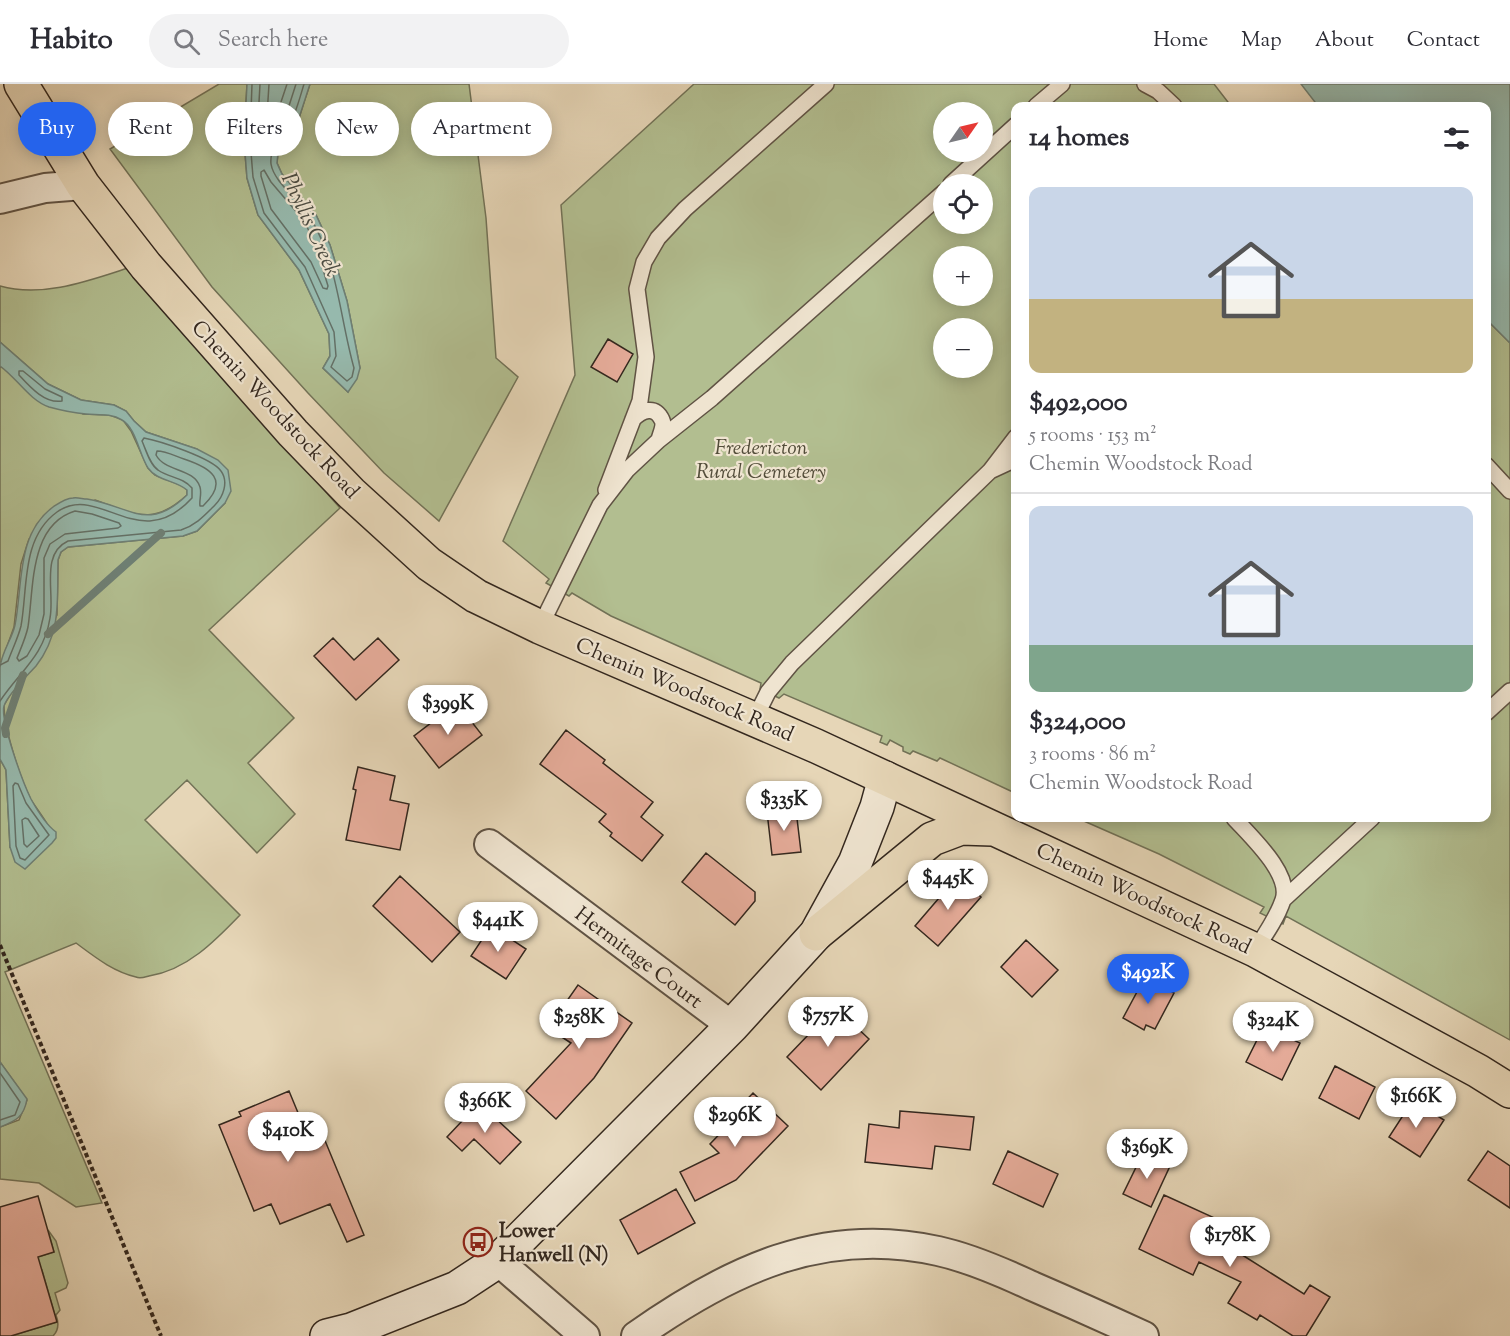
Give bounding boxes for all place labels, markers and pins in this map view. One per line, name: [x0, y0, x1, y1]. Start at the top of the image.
pin: $399K: [406, 685, 490, 736]
pin: $335K: [742, 781, 826, 832]
pin: $445K: [906, 860, 990, 911]
pin: $441K: [456, 902, 540, 953]
pin: $492K: [1106, 954, 1190, 1005]
pin: $757K: [786, 997, 870, 1048]
pin: $258K: [537, 999, 621, 1050]
pin: $324K: [1231, 1002, 1315, 1053]
pin: $166K: [1374, 1078, 1458, 1129]
pin: $366K: [443, 1083, 527, 1134]
pin: $296K: [693, 1097, 777, 1148]
pin: $410K: [246, 1112, 330, 1163]
pin: $369K: [1105, 1129, 1189, 1180]
place label: Lower Hanwell (N): [499, 1217, 609, 1271]
pin: $178K: [1188, 1217, 1272, 1268]
bus stop icon: Lower Hanwell (N): [462, 1226, 494, 1258]

